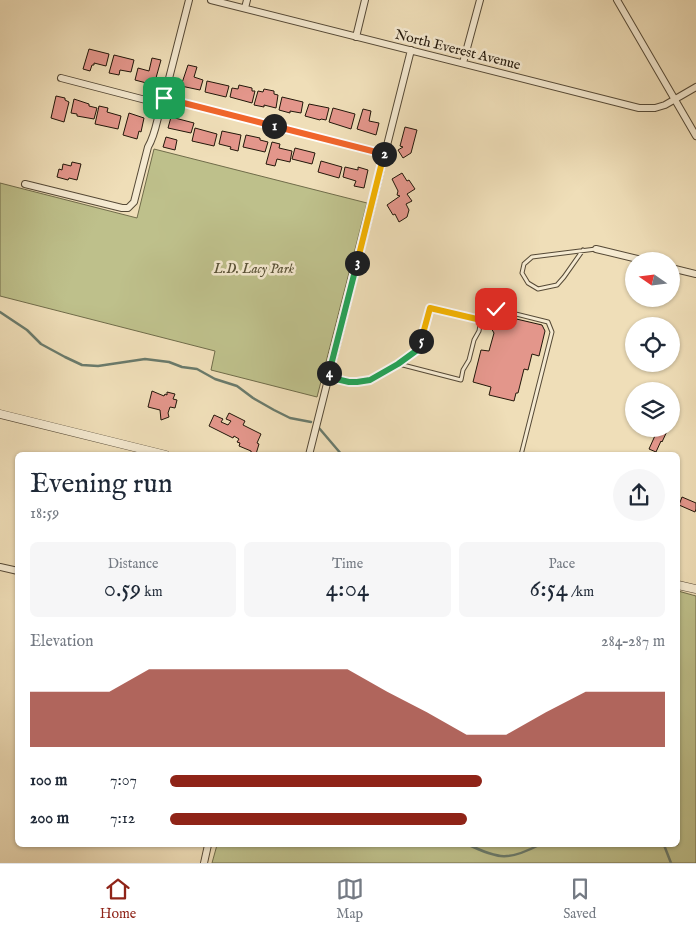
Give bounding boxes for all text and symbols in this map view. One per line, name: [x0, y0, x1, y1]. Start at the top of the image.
street label: North Everest Avenue: [393, 26, 523, 74]
pin: [143, 77, 185, 119]
icon: arrive: [150, 84, 178, 112]
pin: 1: [262, 114, 286, 138]
text: 1: [272, 117, 277, 135]
pin: 2: [372, 142, 396, 166]
text: 2: [381, 145, 388, 163]
pin: 3: [344, 250, 370, 276]
north arrow: [625, 252, 680, 308]
map controls: [625, 252, 680, 437]
text: 3: [355, 254, 360, 272]
park label: L.D. Lacy Park: [213, 260, 295, 278]
pin: [475, 288, 517, 330]
icon: check: [482, 295, 510, 323]
button: locate: [625, 317, 680, 372]
pin: 5: [408, 328, 434, 354]
text: 5: [419, 332, 424, 350]
pin: 4: [316, 360, 342, 386]
text: 4: [326, 364, 333, 382]
button: layers: [625, 382, 680, 437]
text: Evening run: [30, 467, 173, 502]
button: share: [613, 469, 665, 521]
text: 18:59: [30, 504, 59, 524]
text: Distance: [108, 555, 158, 573]
text: Time: [332, 555, 363, 573]
text: Pace: [549, 555, 575, 573]
text: 0.59: [104, 573, 141, 605]
text: 4:04: [326, 573, 369, 605]
text: 6:54: [530, 573, 568, 605]
text: km: [141, 583, 163, 601]
text: /km: [568, 583, 594, 601]
text: Elevation: [30, 632, 93, 652]
text: 284–287 m: [601, 632, 665, 652]
text: 100 m: [30, 771, 67, 791]
text: 7:07: [110, 771, 137, 791]
text: 200 m: [30, 809, 69, 829]
text: 7:12: [110, 809, 135, 829]
tab: Home: [100, 875, 136, 923]
tab: Map: [336, 875, 364, 923]
tab: Saved: [563, 875, 596, 923]

